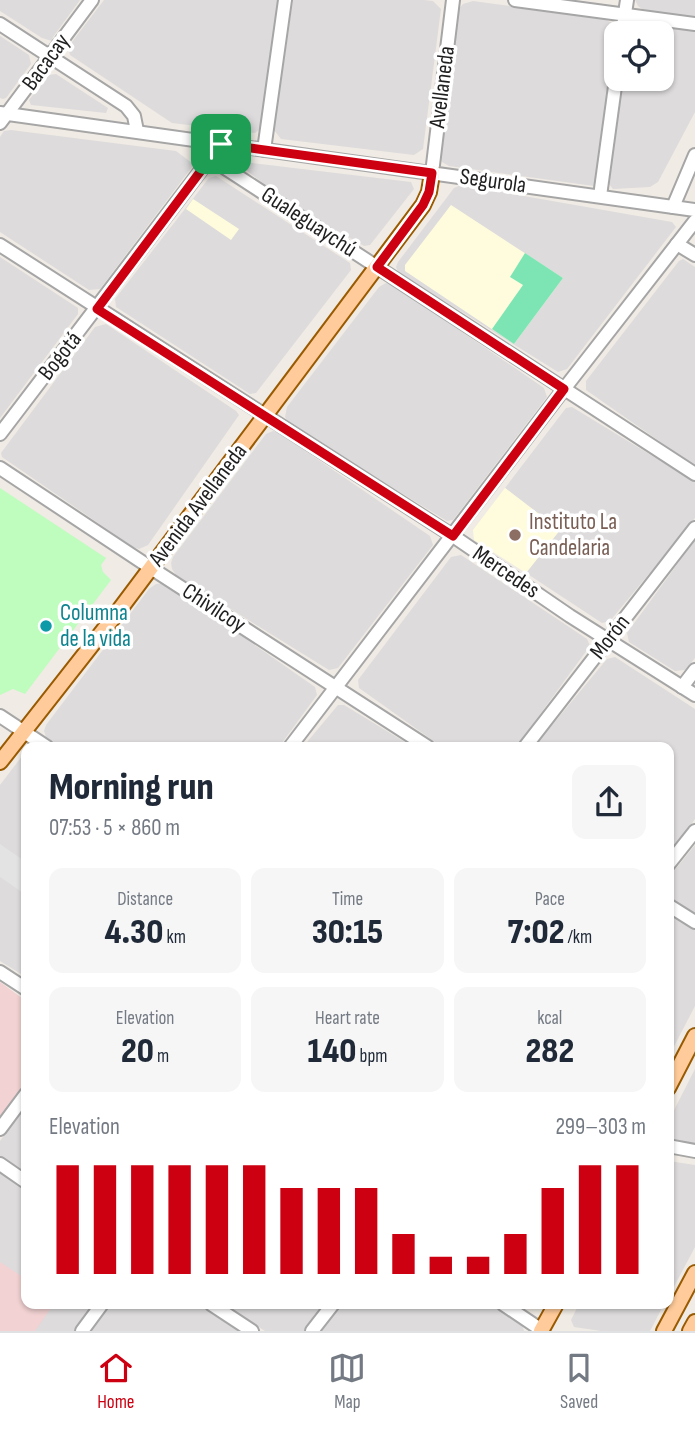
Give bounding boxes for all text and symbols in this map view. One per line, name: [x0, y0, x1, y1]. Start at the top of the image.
map controls: [604, 21, 674, 91]
button: locate: [604, 21, 674, 91]
street label: Bacacay: [16, 28, 76, 96]
street label: Avellaneda: [423, 44, 461, 131]
pin: [191, 114, 251, 174]
icon: arrive: [202, 125, 240, 163]
street label: Segurola: [458, 162, 528, 200]
street label: Gualeguaychú: [256, 181, 362, 263]
street label: Bogotá: [32, 326, 88, 386]
street label: Avenida Avellaneda: [142, 438, 253, 573]
place label: Instituto La Candelaria: [529, 508, 617, 562]
marker: Instituto La Candelaria: [507, 527, 523, 543]
street label: Mercedes: [467, 540, 545, 604]
street label: Chivilcoy: [177, 577, 251, 639]
place label: Columna de la vida: [60, 599, 131, 653]
street label: Morón: [584, 609, 636, 665]
marker: Columna de la vida: [38, 618, 54, 634]
text: Morning run: [49, 765, 214, 810]
button: share: [572, 765, 646, 839]
text: 07:53 · 5 × 860 m: [49, 814, 180, 842]
text: Distance: [117, 888, 173, 911]
text: Time: [332, 888, 363, 911]
text: Pace: [535, 888, 565, 911]
text: 4.30: [104, 911, 163, 954]
text: 30:15: [312, 911, 383, 954]
text: 7:02: [507, 911, 564, 954]
text: km: [163, 926, 186, 949]
text: /km: [564, 926, 592, 949]
text: Elevation: [116, 1007, 174, 1030]
text: Heart rate: [315, 1007, 380, 1030]
text: kcal: [537, 1007, 562, 1030]
text: 20: [121, 1030, 154, 1073]
text: 140: [308, 1030, 356, 1073]
text: 282: [525, 1030, 574, 1073]
text: m: [154, 1045, 169, 1068]
text: bpm: [356, 1045, 387, 1068]
text: Elevation: [49, 1113, 120, 1141]
text: 299–303 m: [555, 1113, 646, 1141]
tab: Home: [97, 1349, 135, 1414]
tab: Map: [328, 1349, 366, 1414]
tab: Saved: [560, 1349, 598, 1414]

